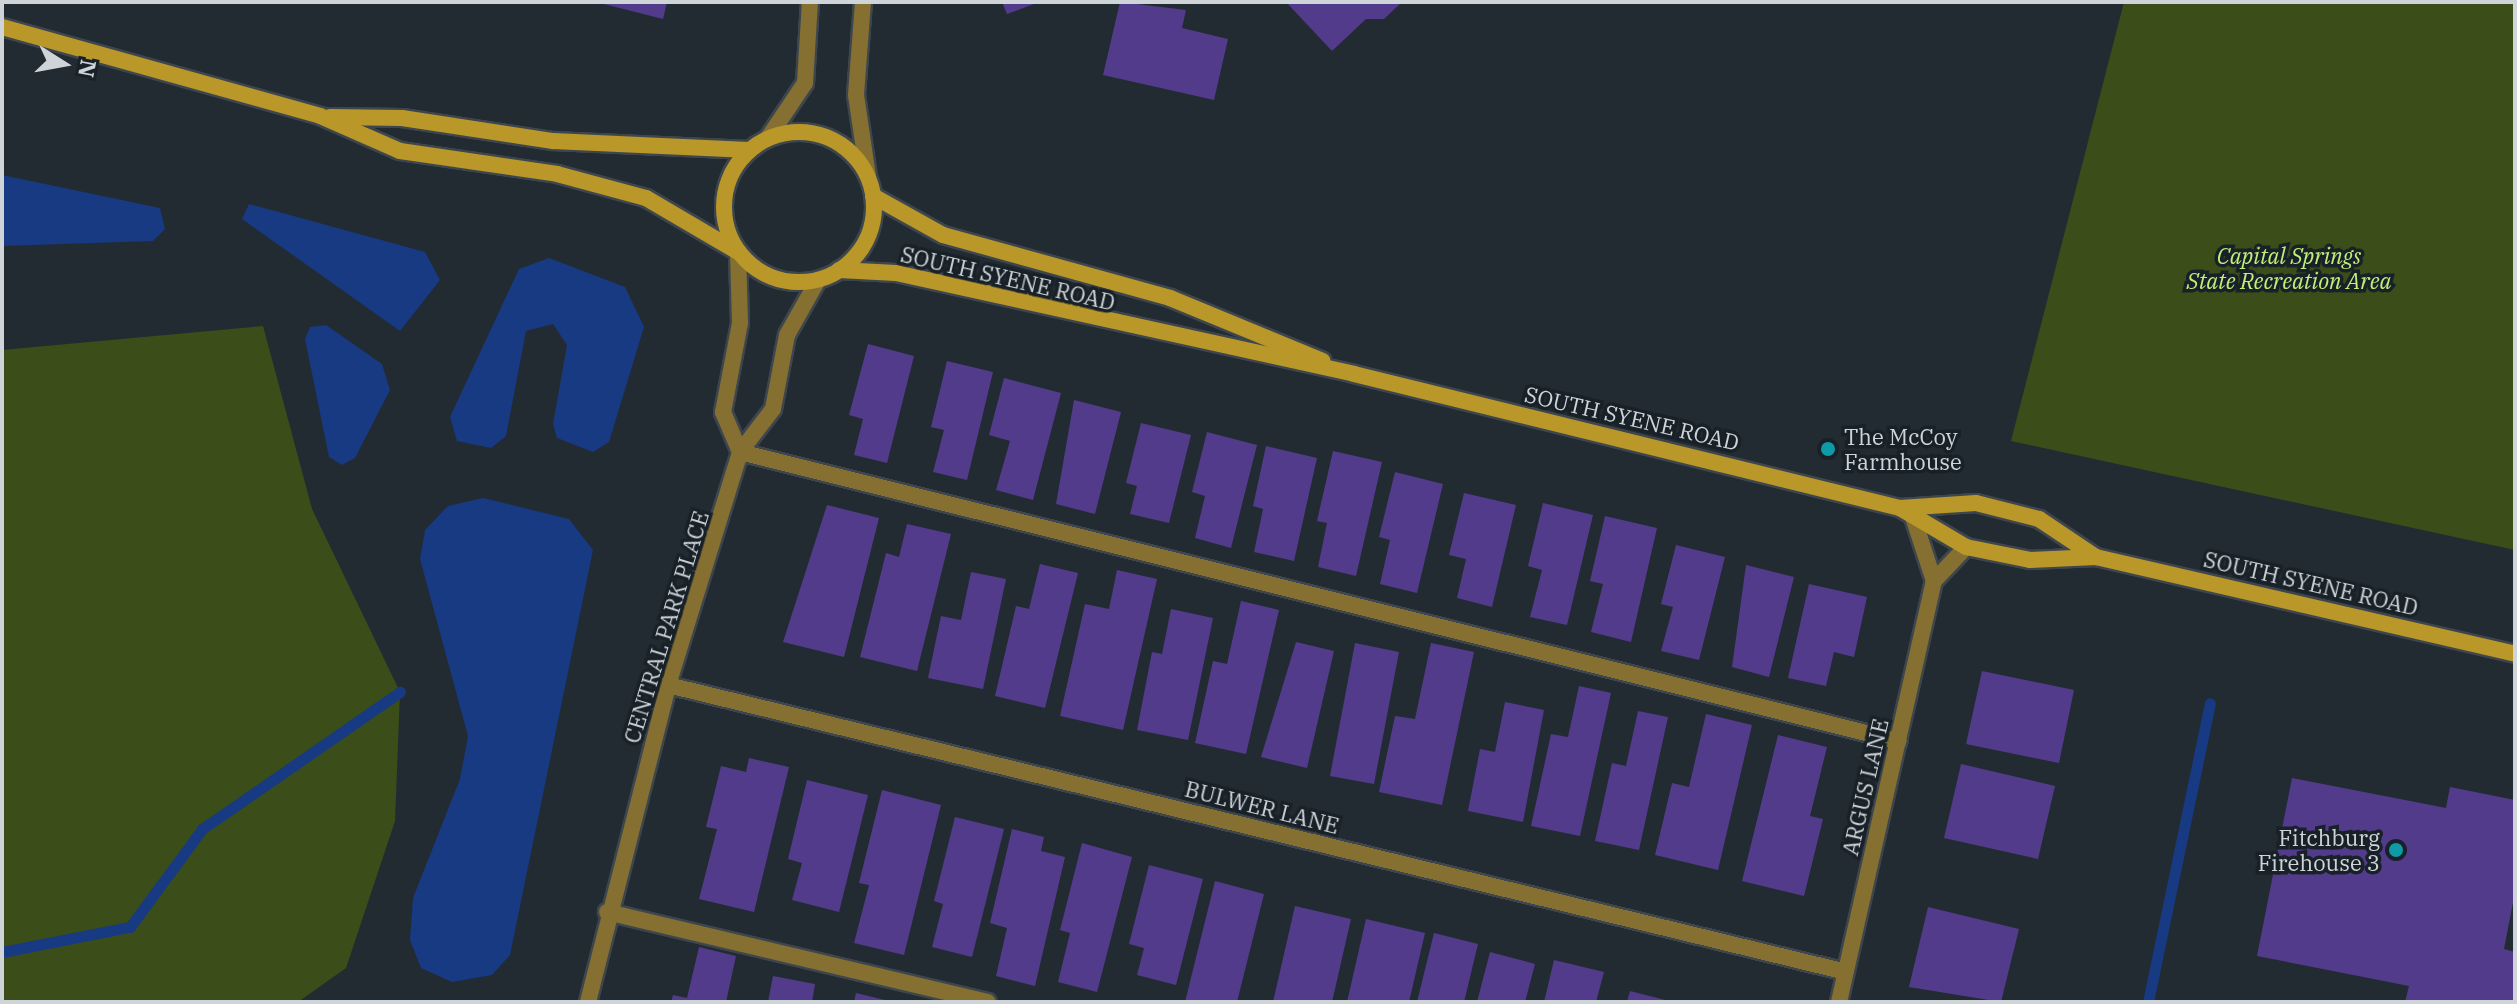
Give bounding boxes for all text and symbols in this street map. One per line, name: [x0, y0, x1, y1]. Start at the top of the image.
north arrow: [24, 24, 104, 104]
text: N: [72, 57, 104, 80]
street label: SOUTH SYENE ROAD: [898, 240, 1118, 316]
park label: Capital Springs State Recreation Area: [2187, 242, 2391, 294]
street label: SOUTH SYENE ROAD: [1522, 380, 1742, 456]
place label: The McCoy Farmhouse: [1844, 423, 1962, 474]
marker: The McCoy Farmhouse: [1819, 440, 1837, 458]
street label: CENTRAL PARK PLACE: [618, 508, 714, 746]
street label: SOUTH SYENE ROAD: [2201, 545, 2421, 621]
street label: ARGUS LANE: [1836, 716, 1894, 858]
street label: BULWER LANE: [1182, 775, 1342, 839]
place label: Fitchburg Firehouse 3: [2258, 824, 2380, 876]
marker: Fitchburg Firehouse 3: [2387, 841, 2405, 859]

